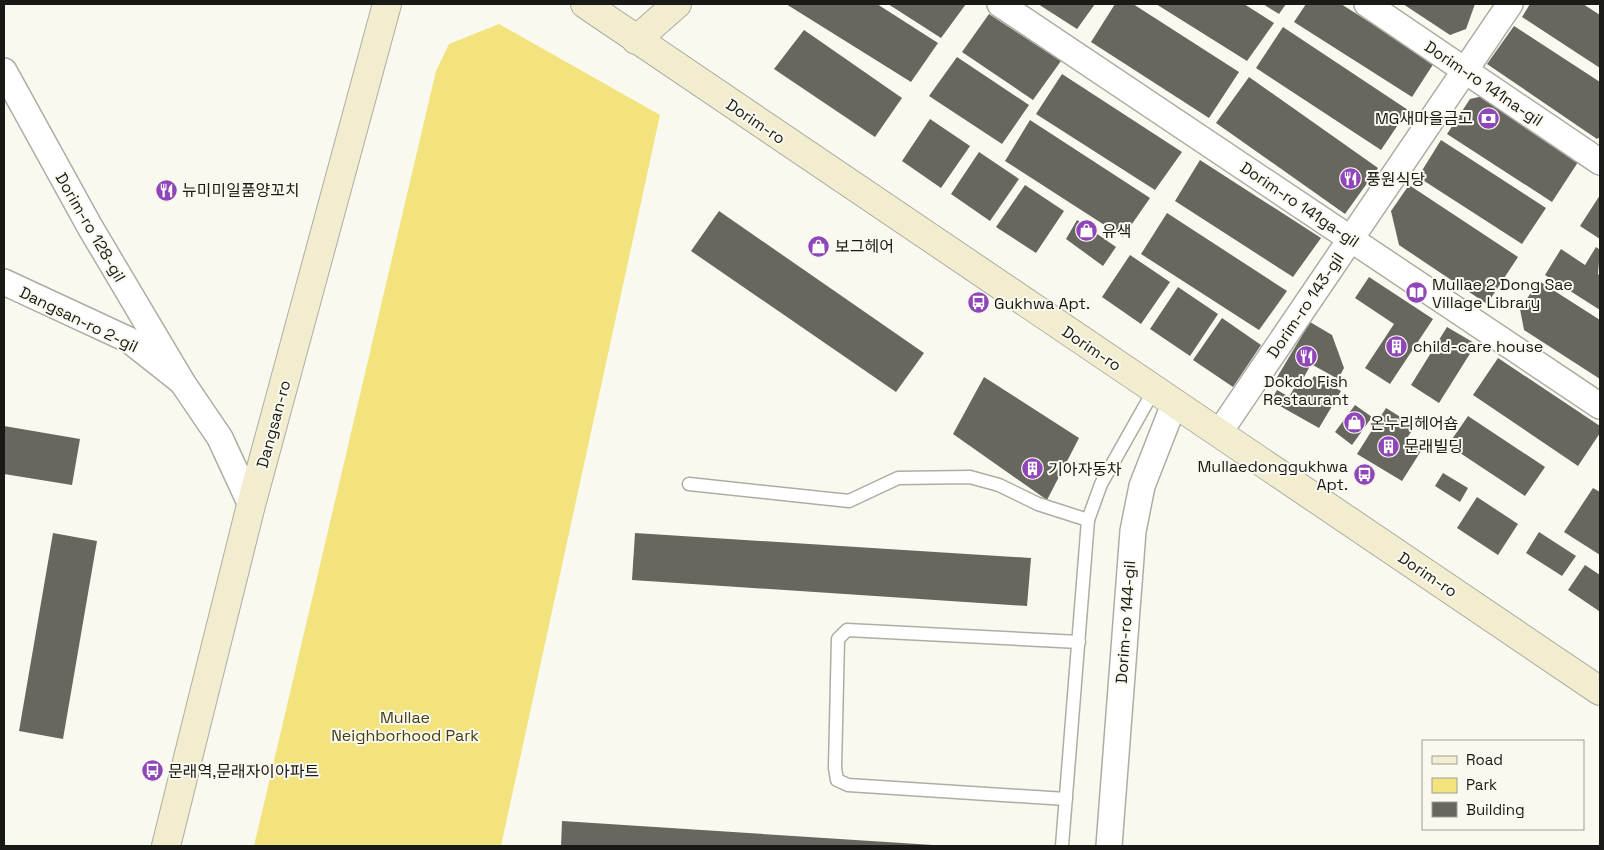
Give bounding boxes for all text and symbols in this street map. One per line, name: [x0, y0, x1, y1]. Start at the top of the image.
street label: Dorim-ro 141na-gil: [1420, 36, 1547, 131]
street label: Dorim-ro: [722, 94, 789, 149]
bank icon: MG새마을금고: [1477, 106, 1501, 130]
place label: MG새마을금고: [1375, 108, 1473, 129]
street label: Dorim-ro 141ga-gil: [1236, 157, 1363, 252]
restaurant icon: 풍원식당: [1338, 167, 1362, 191]
street label: Dorim-ro 128-gil: [51, 169, 130, 286]
place label: 풍원식당: [1366, 169, 1425, 190]
restaurant icon: 뉴미미일품양꼬치: [154, 178, 178, 202]
place label: 뉴미미일품양꼬치: [182, 180, 300, 201]
shop icon: 유색: [1074, 219, 1098, 243]
place label: 유색: [1102, 221, 1131, 242]
shop icon: 보그헤어: [807, 234, 831, 258]
place label: 보그헤어: [835, 236, 894, 257]
street label: Dorim-ro 143-gil: [1262, 248, 1349, 362]
place label: Mullae 2 Dong Sae Village Library: [1432, 274, 1573, 313]
library icon: Mullae 2 Dong Sae Village Library: [1404, 281, 1428, 305]
street label: Dangsan-ro 2-gil: [16, 282, 141, 357]
bus stop icon: Gukhwa Apt.: [966, 291, 990, 315]
place label: Gukhwa Apt.: [994, 293, 1090, 314]
street label: Dorim-ro: [1058, 321, 1125, 376]
building icon: child-care house: [1385, 334, 1409, 358]
place label: child-care house: [1413, 336, 1543, 357]
restaurant icon: Dokdo Fish Restaurant: [1294, 345, 1318, 369]
place label: Dokdo Fish Restaurant: [1263, 371, 1349, 410]
street label: Dangsan-ro: [252, 378, 295, 470]
shop icon: 온누리헤어숍: [1342, 411, 1366, 435]
place label: 온누리헤어숍: [1370, 413, 1458, 434]
building icon: 문래빌딩: [1376, 434, 1400, 458]
place label: 문래빌딩: [1404, 436, 1463, 457]
place label: Mullaedonggukhwa Apt.: [1198, 456, 1348, 495]
building icon: 기아자동차: [1020, 457, 1044, 481]
place label: 기아자동차: [1048, 459, 1122, 480]
bus stop icon: Mullaedonggukhwa Apt.: [1352, 463, 1376, 487]
street label: Dorim-ro: [1394, 547, 1461, 602]
street label: Dorim-ro 144-gil: [1111, 560, 1140, 684]
park label: Mullae Neighborhood Park: [331, 707, 479, 746]
legend: [1422, 740, 1584, 830]
text: Road: [1466, 750, 1503, 769]
bus stop icon: 문래역,문래자이아파트: [140, 759, 164, 783]
place label: 문래역,문래자이아파트: [168, 761, 319, 782]
text: Park: [1466, 775, 1497, 794]
text: Building: [1466, 800, 1525, 819]

